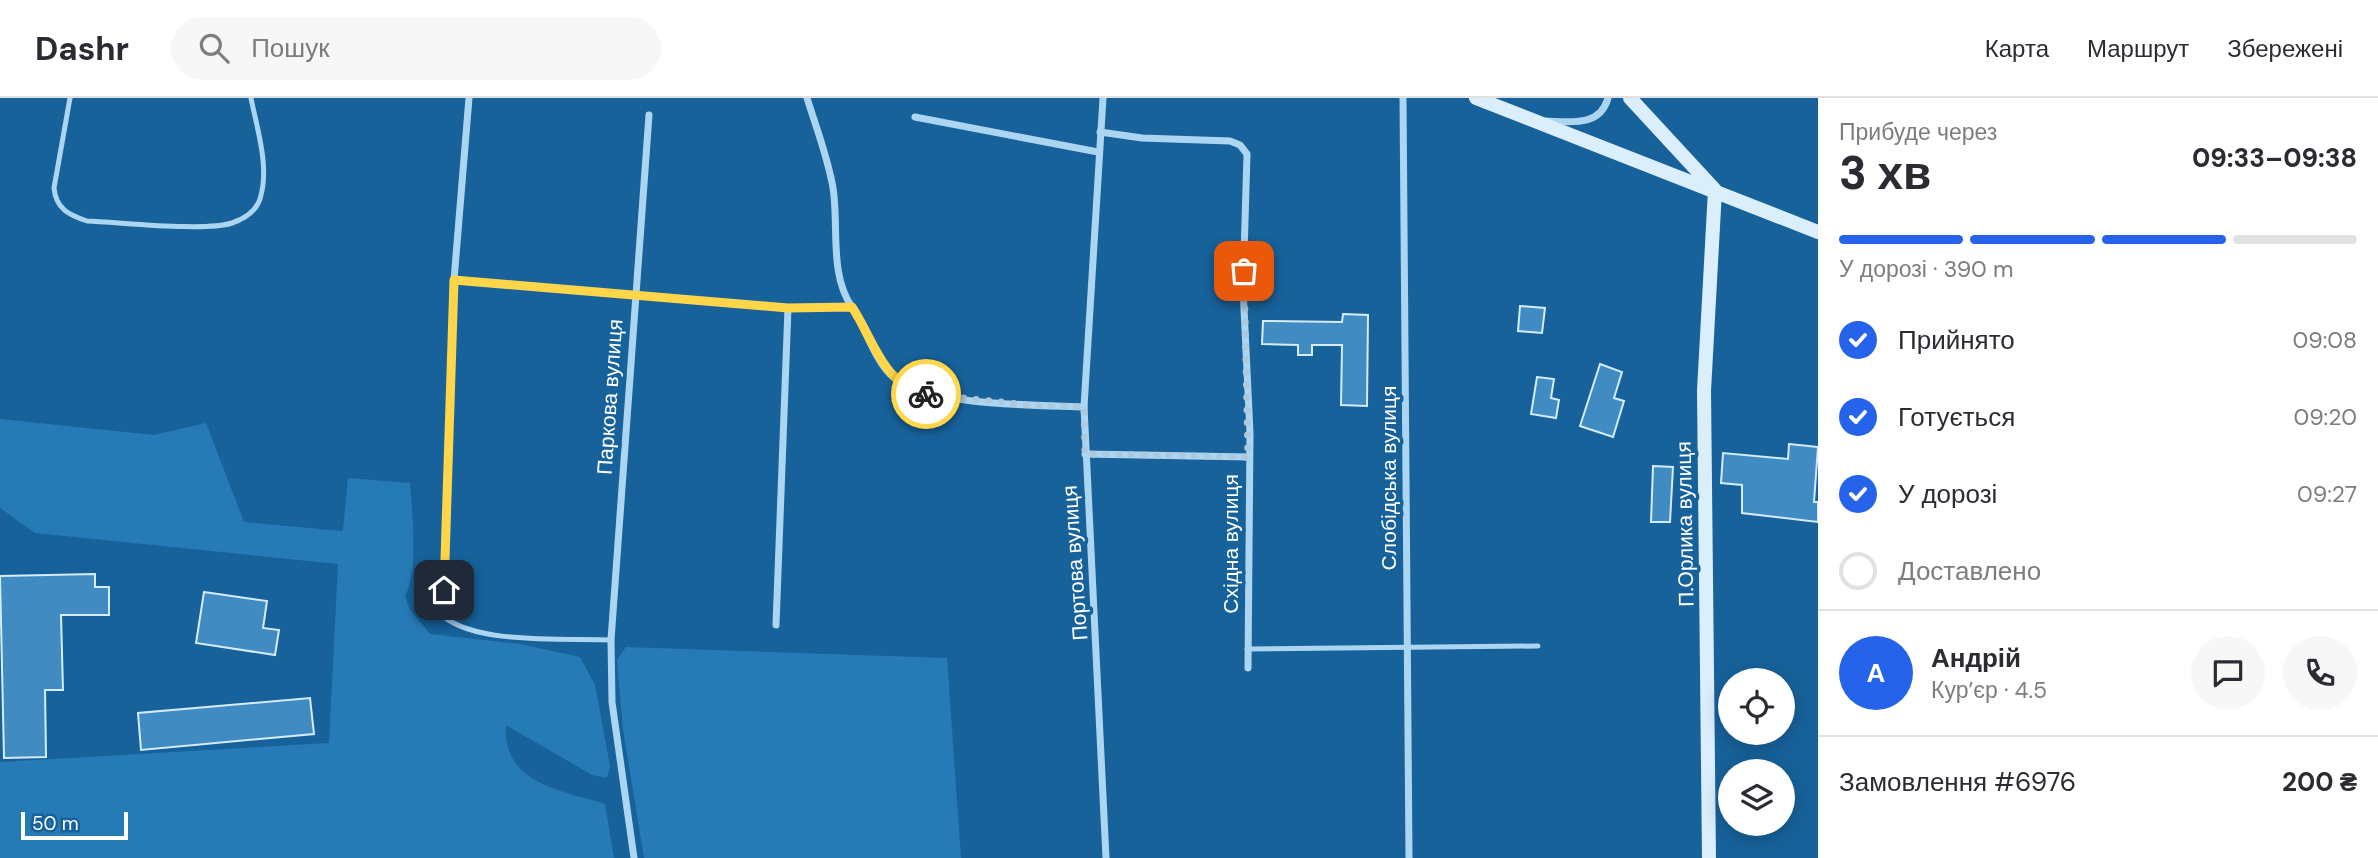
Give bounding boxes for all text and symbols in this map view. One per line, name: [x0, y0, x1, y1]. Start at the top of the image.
search box: [171, 17, 661, 80]
text: Dashr: [35, 27, 129, 70]
icon: search: [195, 29, 233, 67]
text: Пошук: [251, 31, 330, 65]
text: Карта: [1985, 33, 2049, 64]
text: Маршрут: [2087, 33, 2189, 64]
text: Збережені: [2227, 33, 2343, 64]
text: Прибуде через: [1839, 117, 1997, 147]
text: 09:33–09:38: [2192, 141, 2357, 175]
text: 3 хв: [1839, 143, 1931, 203]
pin: [1214, 241, 1274, 301]
icon: bag: [1225, 252, 1263, 290]
text: У дорозі · 390 m: [1839, 254, 2013, 284]
street label: Паркова вулиця: [591, 318, 629, 476]
icon: check: [1839, 321, 1877, 359]
text: Прийнято: [1898, 323, 2015, 357]
text: 09:08: [2292, 325, 2357, 355]
courier: [891, 359, 961, 429]
icon: bike: [907, 375, 945, 413]
street label: Слобідська вулиця: [1375, 386, 1403, 570]
icon: check: [1839, 398, 1877, 436]
text: Готується: [1898, 400, 2015, 434]
text: 09:20: [2293, 402, 2357, 432]
street label: П.Орлика вулиця: [1670, 441, 1700, 607]
street label: Східна вулиця: [1217, 474, 1245, 614]
icon: check: [1839, 475, 1877, 513]
text: У дорозі: [1898, 477, 1997, 511]
text: 09:27: [2297, 479, 2357, 509]
street label: Портова вулиця: [1056, 485, 1094, 641]
text: Доставлено: [1898, 554, 2041, 588]
pin: [414, 560, 474, 620]
icon: home: [425, 571, 463, 609]
button: chat: [2191, 636, 2265, 710]
button: phone: [2283, 636, 2357, 710]
text: Андрій: [1931, 641, 2021, 675]
text: А: [1867, 656, 1885, 690]
map controls: [1718, 668, 1795, 836]
button: locate: [1718, 668, 1795, 745]
text: Кур’єр · 4.5: [1931, 675, 2047, 705]
button: layers: [1718, 759, 1795, 836]
text: Замовлення #6976: [1839, 765, 2076, 799]
text: 200 ₴: [2282, 765, 2357, 799]
scale bar: [21, 809, 128, 841]
text: 50 m: [32, 811, 79, 836]

